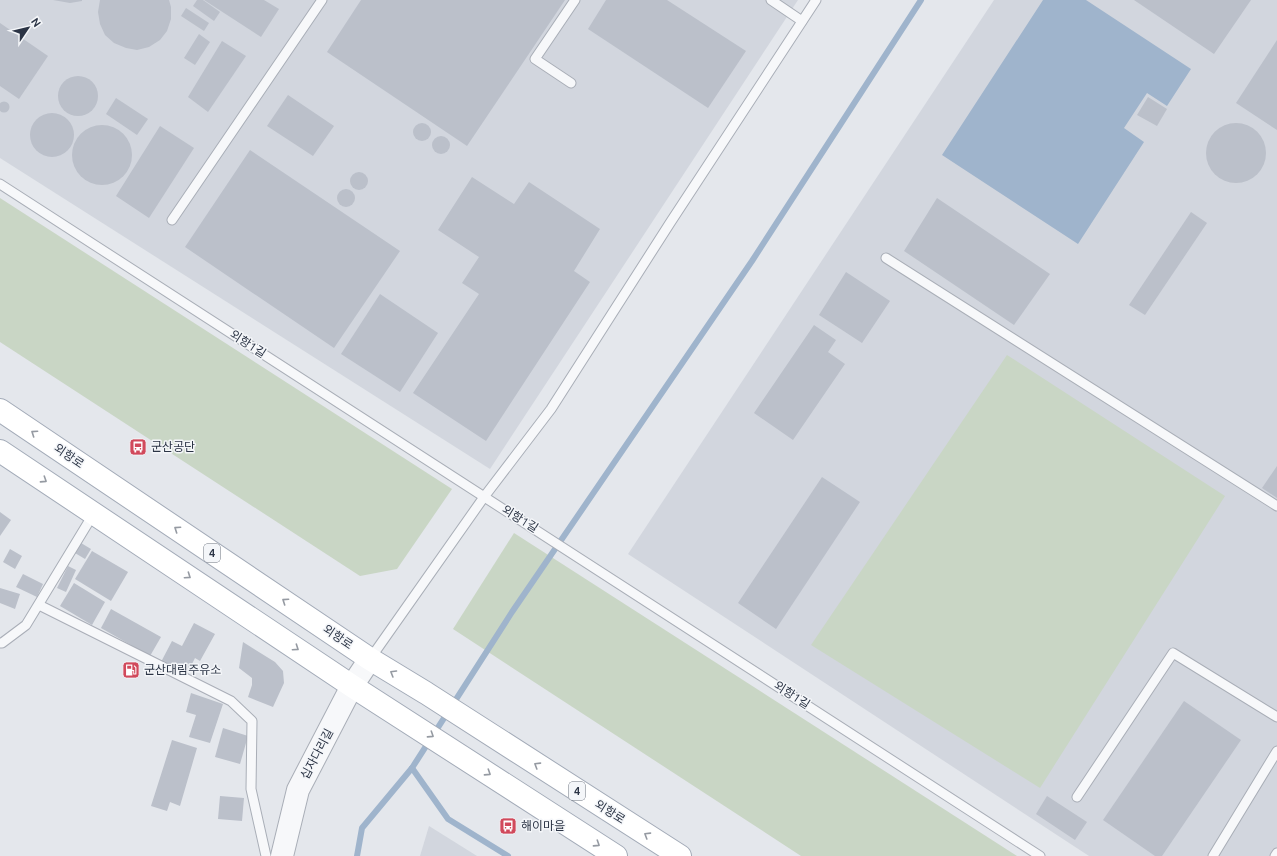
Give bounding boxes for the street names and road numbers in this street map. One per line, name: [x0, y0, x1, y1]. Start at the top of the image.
street label: 외항1길: [228, 327, 269, 360]
street label: 외항로: [52, 441, 87, 470]
street label: 외항1길: [500, 502, 541, 535]
road number: 4: [204, 544, 220, 562]
street label: 외항로: [321, 622, 356, 651]
street label: 외항1길: [772, 678, 813, 711]
street label: 십자다리길: [298, 726, 335, 781]
road number: 4: [569, 782, 585, 800]
street label: 외항로: [593, 797, 628, 826]

